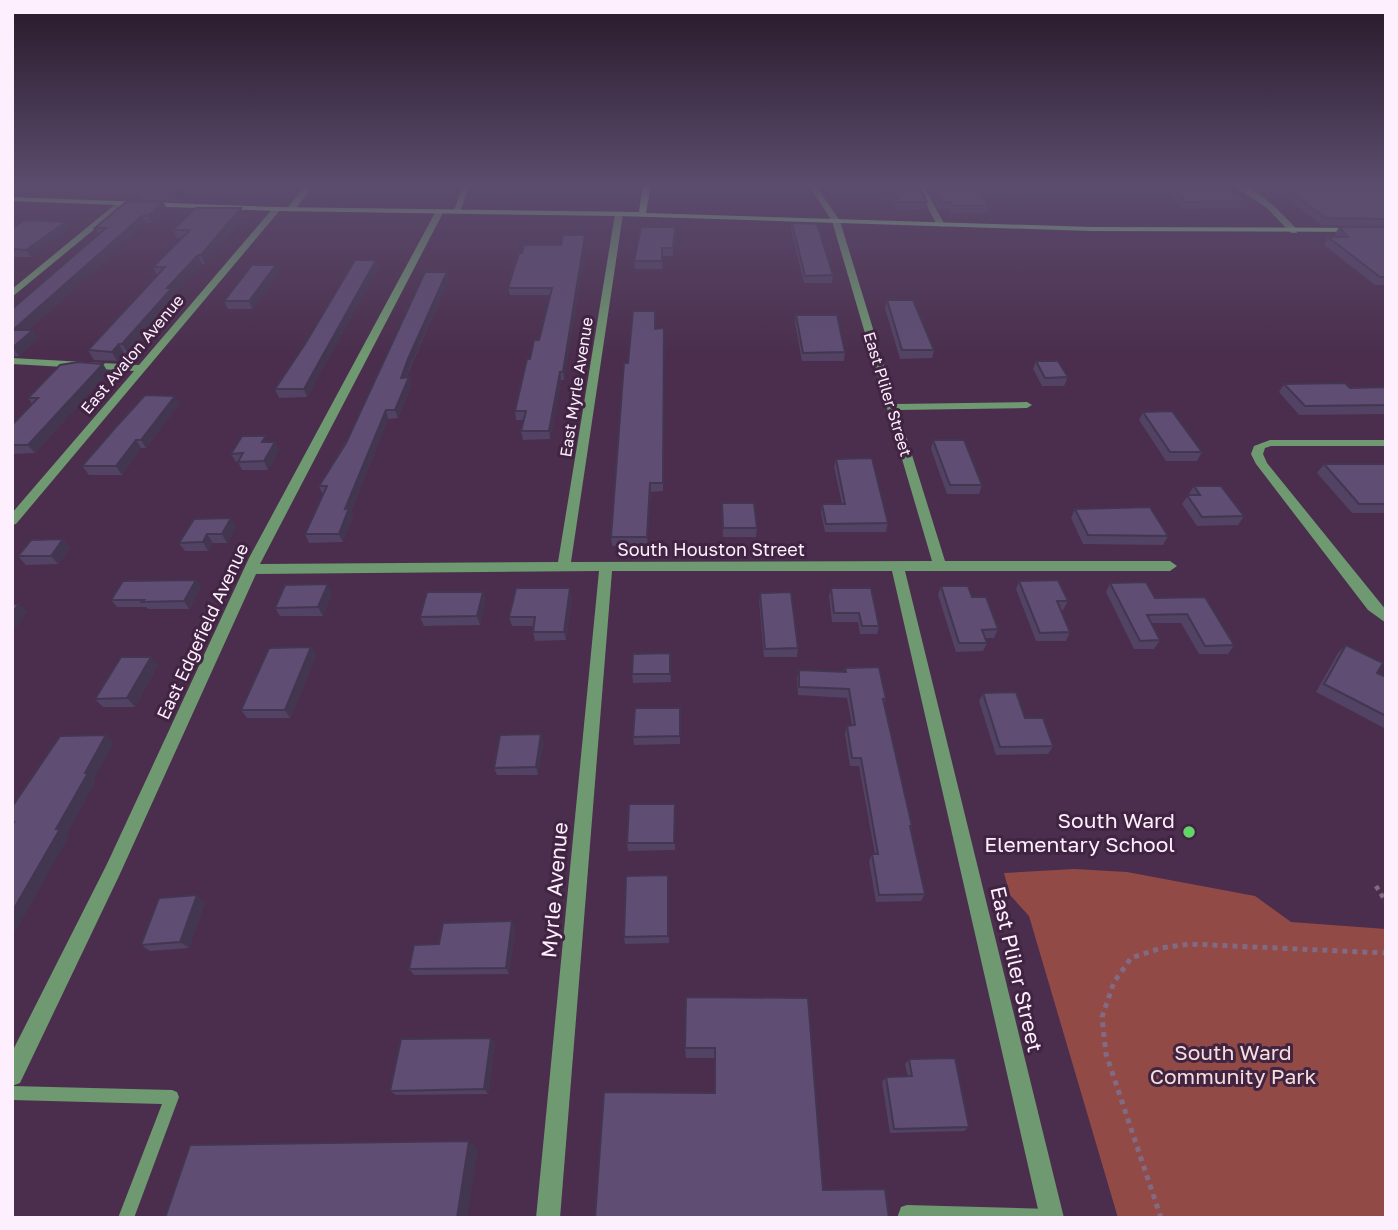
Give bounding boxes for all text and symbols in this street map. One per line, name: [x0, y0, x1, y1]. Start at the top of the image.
street label: East Avalon Avenue: [76, 290, 188, 418]
street label: East Myrle Avenue: [555, 316, 597, 458]
street label: East Pliler Street: [860, 329, 916, 459]
street label: South Houston Street: [617, 538, 805, 560]
street label: East Edgefield Avenue: [151, 539, 253, 723]
place label: South Ward Elementary School: [984, 807, 1175, 857]
street label: Myrle Avenue: [535, 821, 573, 959]
marker: South Ward Elementary School: [1181, 824, 1197, 840]
street label: East Pliler Street: [985, 883, 1049, 1055]
park label: South Ward Community Park: [1150, 1039, 1316, 1089]

